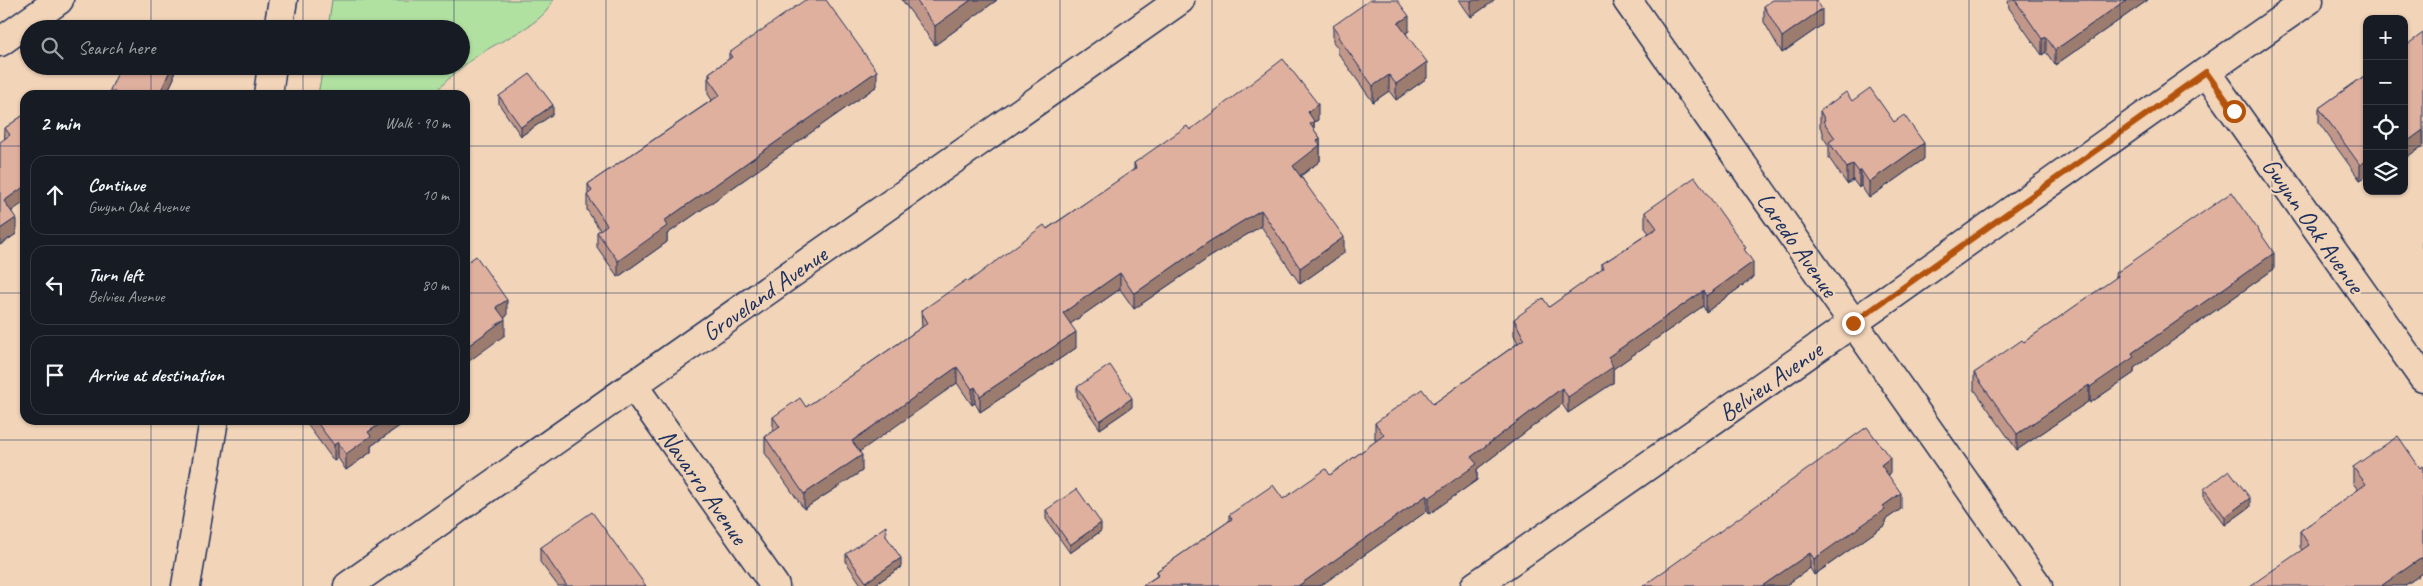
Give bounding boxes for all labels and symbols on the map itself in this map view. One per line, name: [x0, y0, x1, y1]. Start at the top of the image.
route start: [2223, 100, 2246, 123]
street label: Gwynn Oak Avenue: [2255, 152, 2373, 301]
street label: Laredo Avenue: [1749, 186, 1846, 305]
street label: Groveland Avenue: [696, 238, 835, 349]
route end: [1842, 312, 1865, 335]
street label: Belvieu Avenue: [1712, 333, 1830, 429]
street label: Navarro Avenue: [652, 423, 756, 552]

